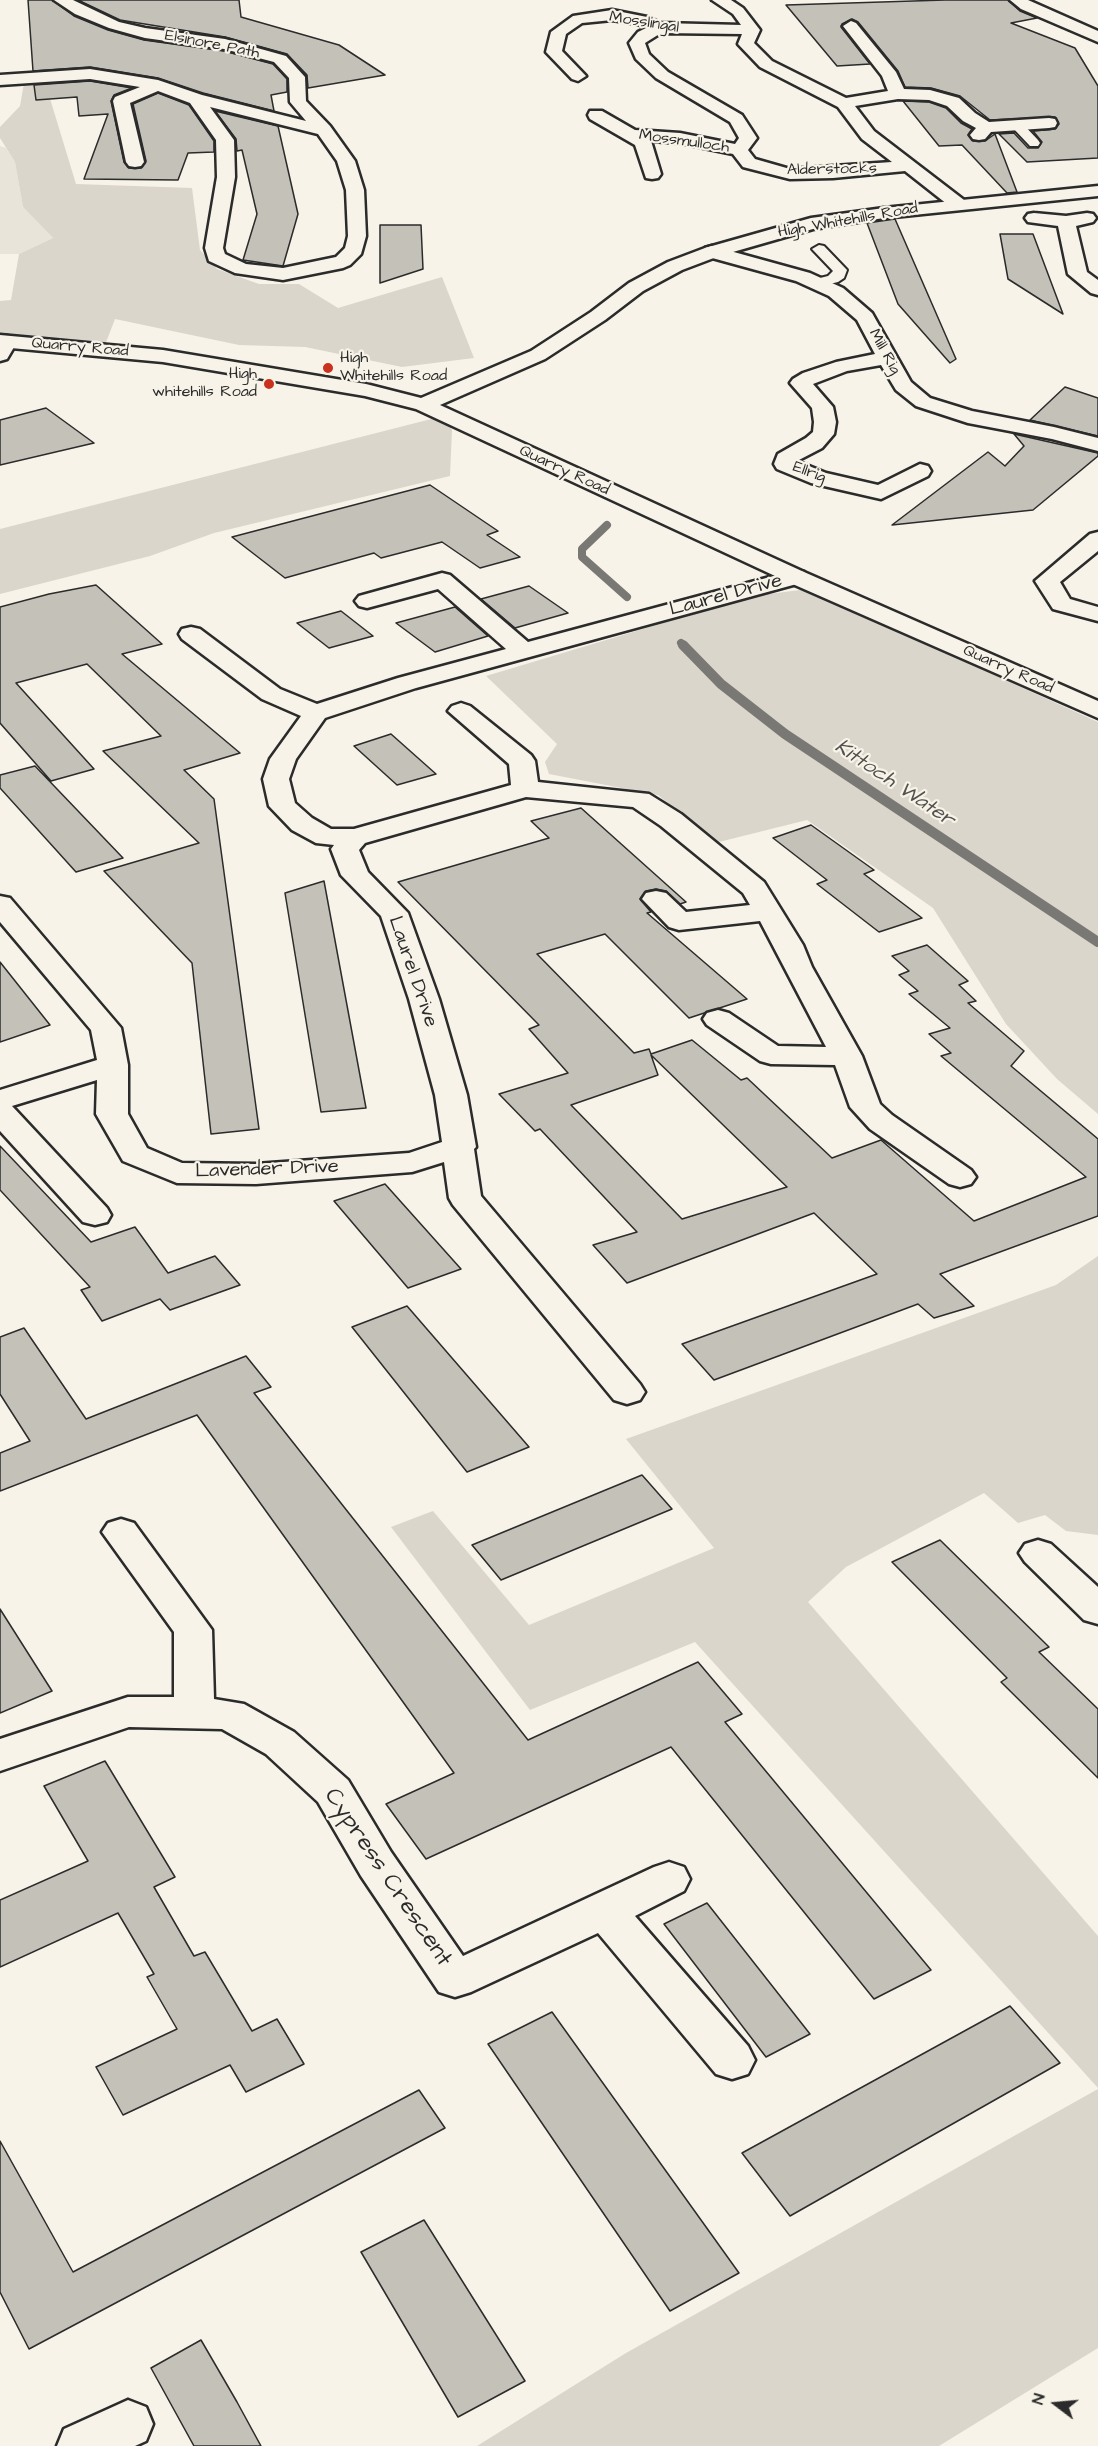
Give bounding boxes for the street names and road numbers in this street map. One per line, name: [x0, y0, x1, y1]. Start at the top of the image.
street label: Mosslingal: [608, 8, 680, 38]
street label: Elsinore Path: [163, 26, 261, 64]
street label: Mossmulloch: [638, 126, 730, 158]
street label: Alderstocks: [787, 160, 877, 180]
street label: High Whitehills Road: [777, 199, 919, 243]
street label: Mill Rig: [864, 326, 904, 378]
street label: Quarry Road: [31, 334, 129, 362]
street label: Quarry Road: [516, 442, 612, 500]
street label: Ellrig: [790, 458, 828, 488]
street label: Laurel Drive: [667, 569, 785, 623]
street label: Quarry Road: [960, 641, 1056, 699]
street label: Laurel Drive: [382, 914, 442, 1030]
street label: Lavender Drive: [195, 1156, 339, 1184]
street label: Cypress Crescent: [317, 1783, 457, 1973]

